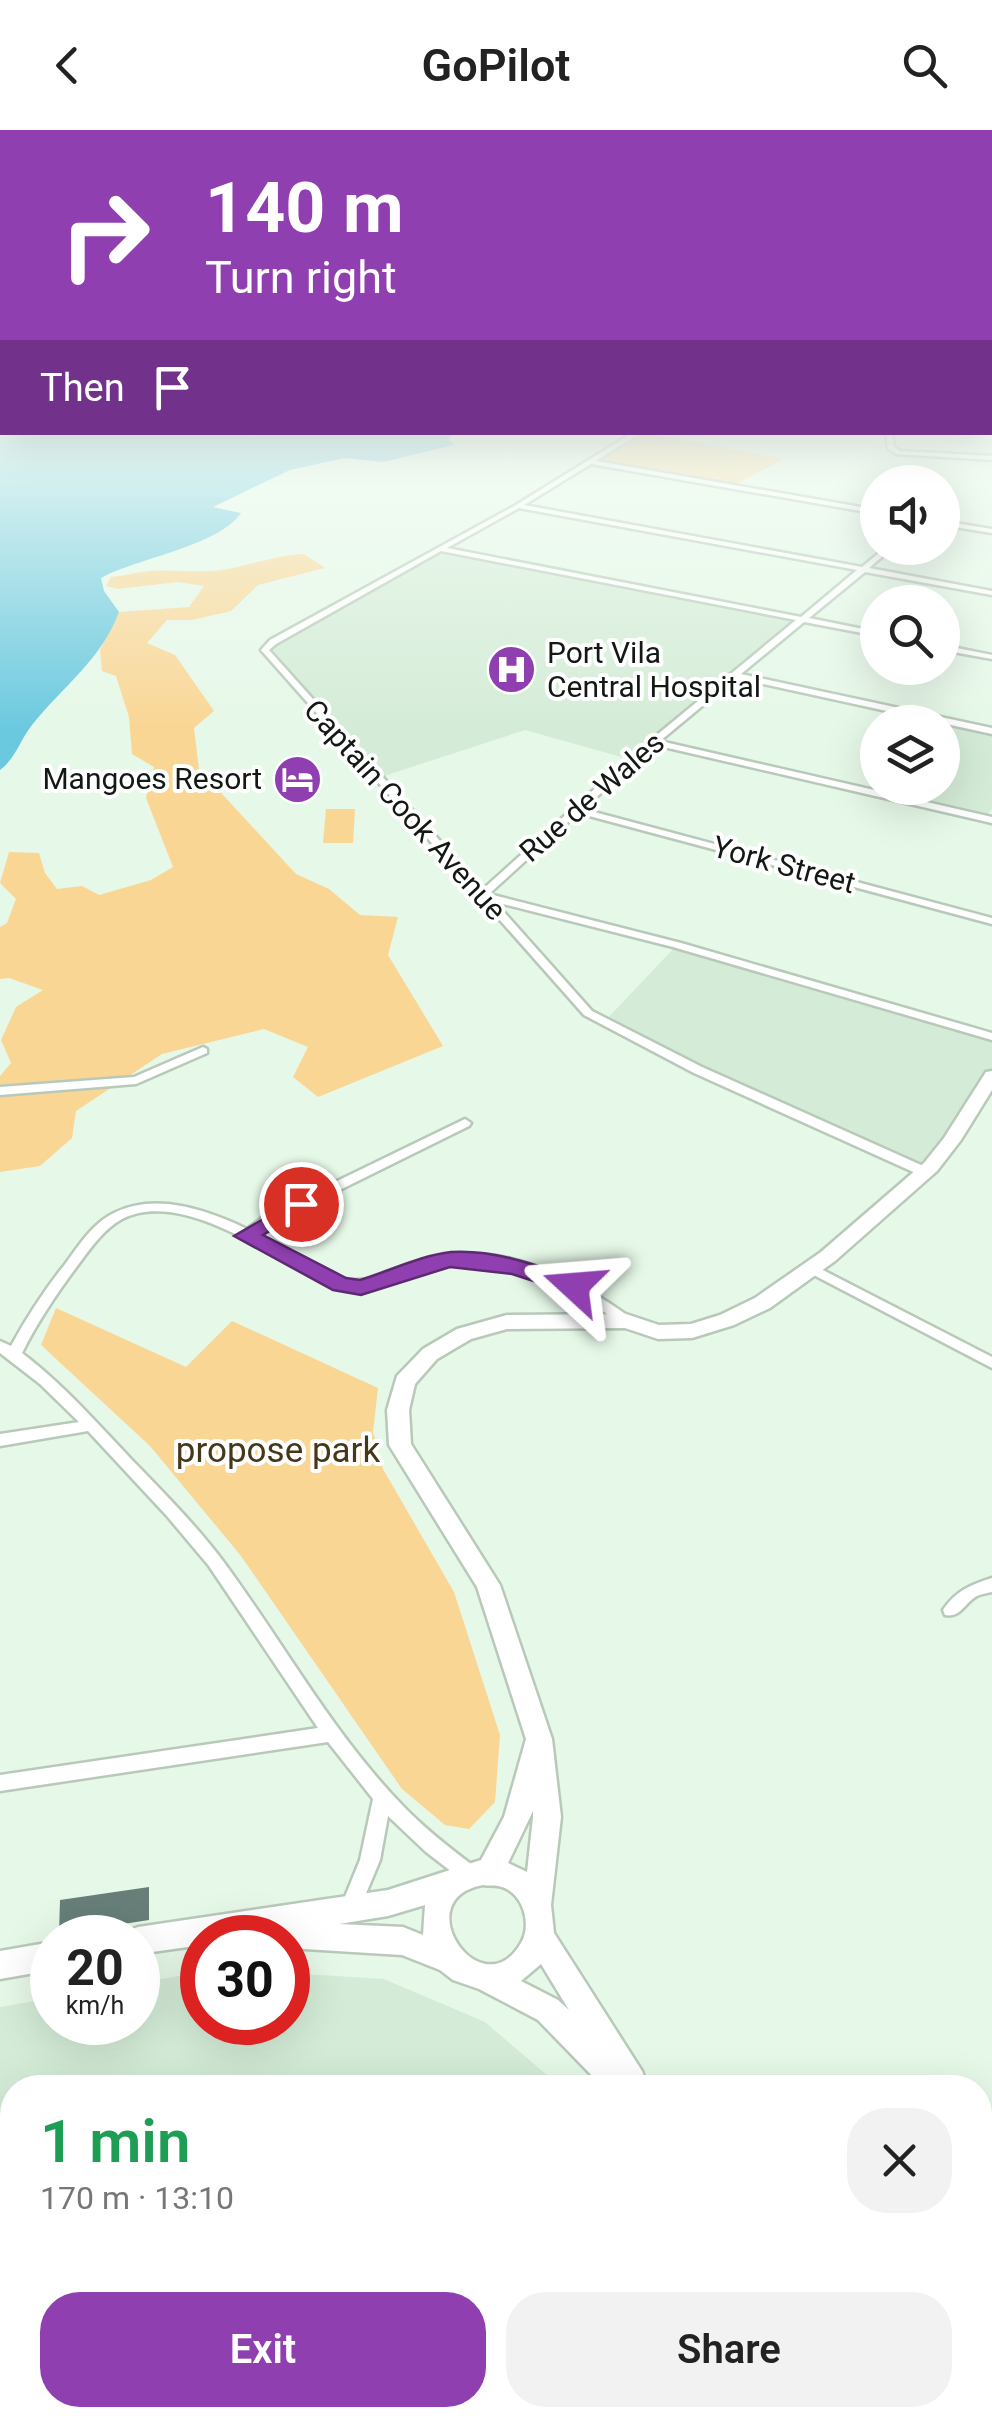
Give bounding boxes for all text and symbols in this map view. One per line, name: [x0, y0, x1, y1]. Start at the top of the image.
icon: back: [40, 38, 95, 93]
icon: search: [897, 38, 952, 93]
text: GoPilot: [422, 39, 570, 92]
text: 140 m: [205, 167, 404, 249]
icon: right: [40, 170, 170, 300]
text: Turn right: [205, 251, 397, 304]
icon: arrive: [145, 360, 200, 415]
text: Then: [40, 366, 125, 410]
map controls: [860, 465, 960, 805]
button: sound: [860, 465, 960, 565]
button: search: [860, 585, 960, 685]
place label: Port Vila Central Hospital: [547, 635, 761, 704]
hospital icon: Port Vila Central Hospital: [486, 644, 538, 696]
street label: Captain Cook Avenue: [297, 692, 514, 927]
button: layers: [860, 705, 960, 805]
street label: Rue de Wales: [512, 724, 671, 869]
hotel icon: Mangoes Resort: [271, 753, 323, 805]
place label: Mangoes Resort: [42, 761, 262, 796]
street label: York Street: [709, 829, 859, 900]
pin: [259, 1162, 344, 1247]
icon: arrive: [274, 1177, 329, 1232]
position arrow: [522, 1234, 626, 1338]
park label: propose park: [176, 1430, 380, 1471]
speed limit sign: 30: [180, 1915, 310, 2045]
text: 20: [66, 1939, 124, 1997]
text: km/h: [66, 1991, 124, 2020]
text: 1 min: [40, 2106, 190, 2177]
button: close: [847, 2108, 952, 2213]
text: 170 m · 13:10: [40, 2179, 234, 2217]
button: Exit: [40, 2292, 486, 2407]
button: Share: [506, 2292, 952, 2407]

